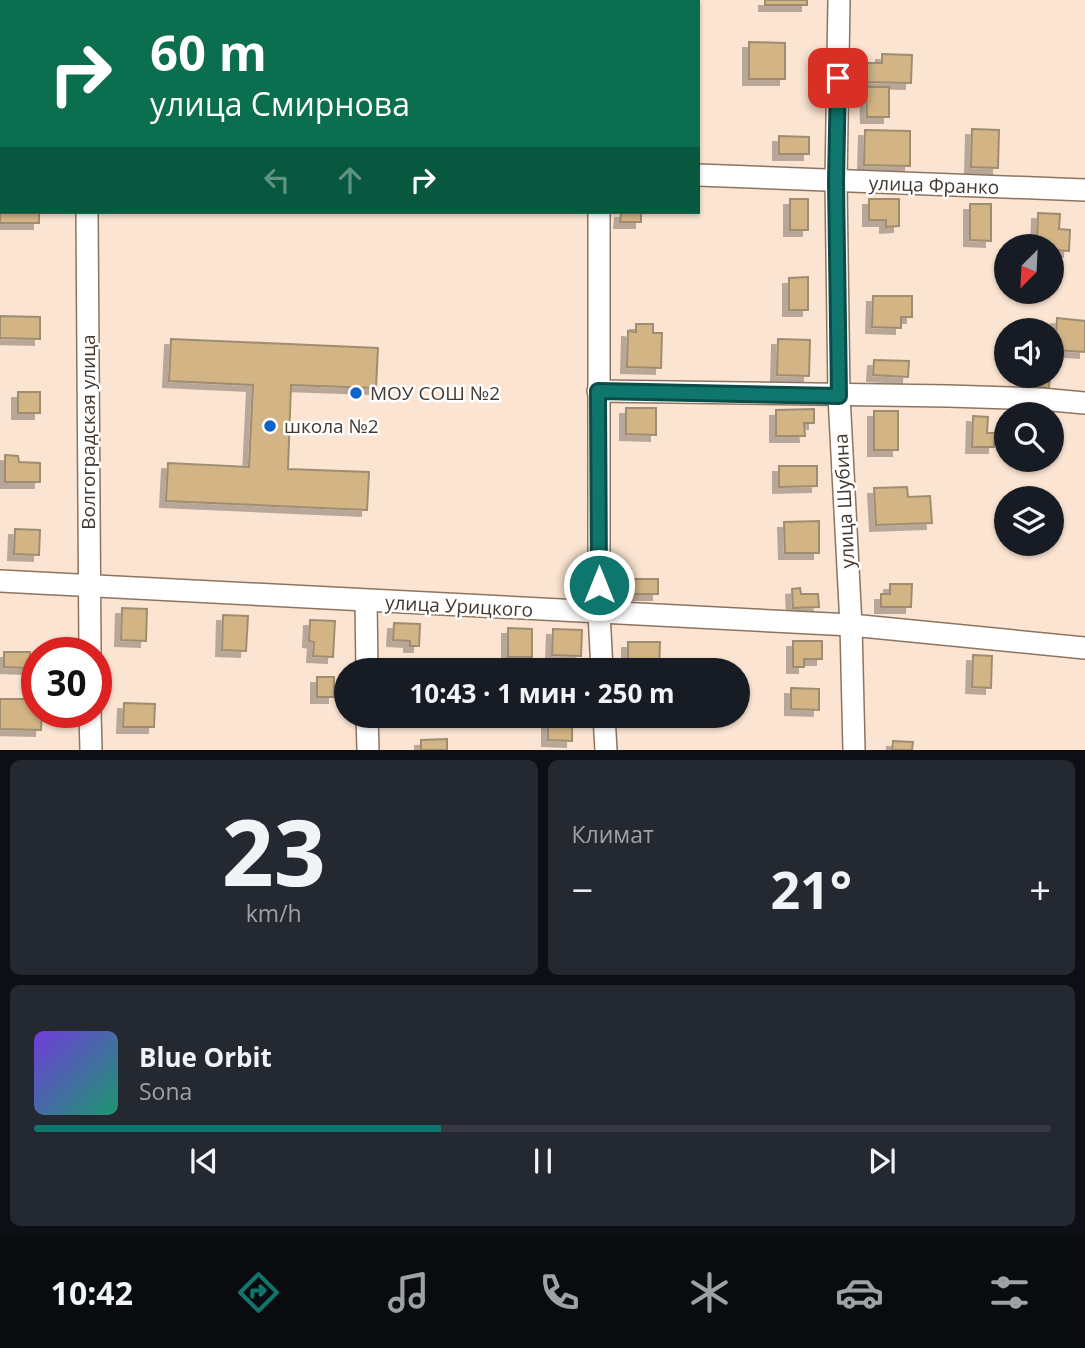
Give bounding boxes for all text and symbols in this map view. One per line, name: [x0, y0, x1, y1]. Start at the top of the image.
text: 60 m: [150, 19, 267, 85]
icon: right: [35, 28, 126, 119]
pin: [808, 48, 868, 108]
icon: arrive: [819, 59, 857, 97]
text: улица Смирнова: [150, 82, 410, 125]
icon: left: [258, 161, 296, 199]
icon: ahead: [331, 161, 369, 199]
icon: right: [404, 161, 442, 199]
street label: улица Франко: [868, 170, 1000, 200]
north arrow: [994, 234, 1064, 304]
map controls: [994, 234, 1064, 556]
button: sound: [994, 318, 1064, 388]
street label: Волгоградская улица: [75, 334, 101, 530]
place label: МОУ СОШ №2: [370, 380, 500, 406]
marker: МОУ СОШ №2: [348, 385, 364, 401]
button: search: [994, 402, 1064, 472]
place label: школа №2: [284, 413, 379, 439]
marker: школа №2: [262, 418, 278, 434]
street label: улица Шубина: [827, 433, 861, 569]
button: layers: [994, 486, 1064, 556]
position arrow: [562, 548, 636, 622]
street label: улица Урицкого: [384, 589, 534, 623]
speed limit sign: 30: [21, 637, 112, 728]
text: 10:43 · 1 мин · 250 m: [409, 675, 675, 711]
text: 23: [222, 789, 326, 913]
text: Климат: [572, 818, 654, 850]
text: 21°: [770, 853, 852, 924]
text: −: [572, 863, 593, 915]
text: +: [1029, 863, 1051, 915]
text: km/h: [246, 897, 302, 929]
text: Blue Orbit: [139, 1039, 272, 1075]
text: Sona: [139, 1075, 192, 1107]
icon: previous: [185, 1142, 223, 1180]
icon: pause: [524, 1142, 562, 1180]
icon: next: [863, 1142, 901, 1180]
icon: directions: [234, 1268, 283, 1317]
icon: music: [384, 1268, 433, 1317]
icon: phone: [535, 1268, 584, 1317]
icon: climate: [685, 1268, 734, 1317]
icon: car: [835, 1268, 884, 1317]
icon: filters: [985, 1268, 1034, 1317]
text: 10:42: [51, 1271, 133, 1314]

